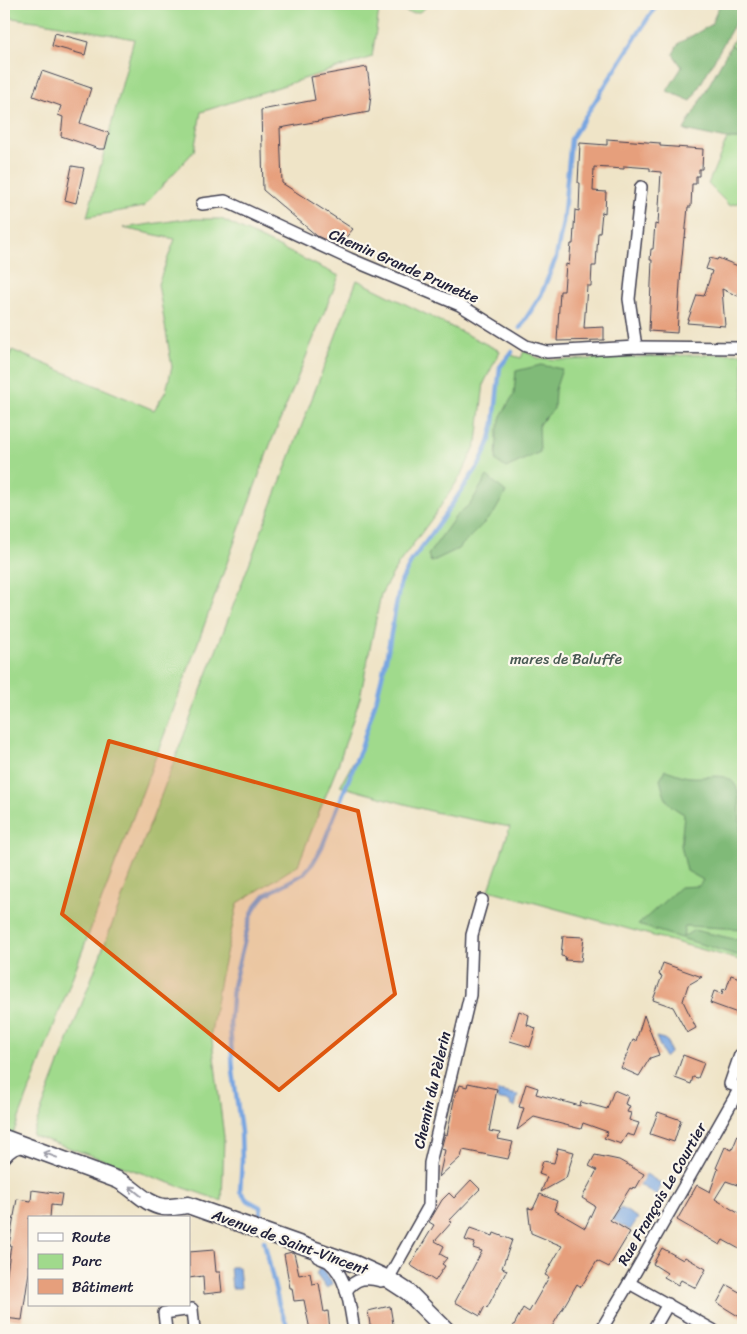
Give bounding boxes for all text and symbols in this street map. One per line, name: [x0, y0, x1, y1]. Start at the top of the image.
street label: Chemin Grande Prunette: [325, 221, 484, 311]
park label: mares de Baluffe: [510, 646, 622, 672]
street label: Chemin du Pèlerin: [406, 1029, 458, 1151]
street label: Rue François Le Courtier: [610, 1117, 714, 1271]
one-way arrow: [43, 1150, 58, 1159]
one-way arrow: [129, 1186, 142, 1197]
street label: Avenue de Saint-Vincent: [207, 1201, 373, 1283]
legend: [28, 1216, 190, 1306]
text: Route: [72, 1224, 111, 1250]
text: Parc: [72, 1248, 102, 1274]
text: Bâtiment: [72, 1274, 134, 1300]

